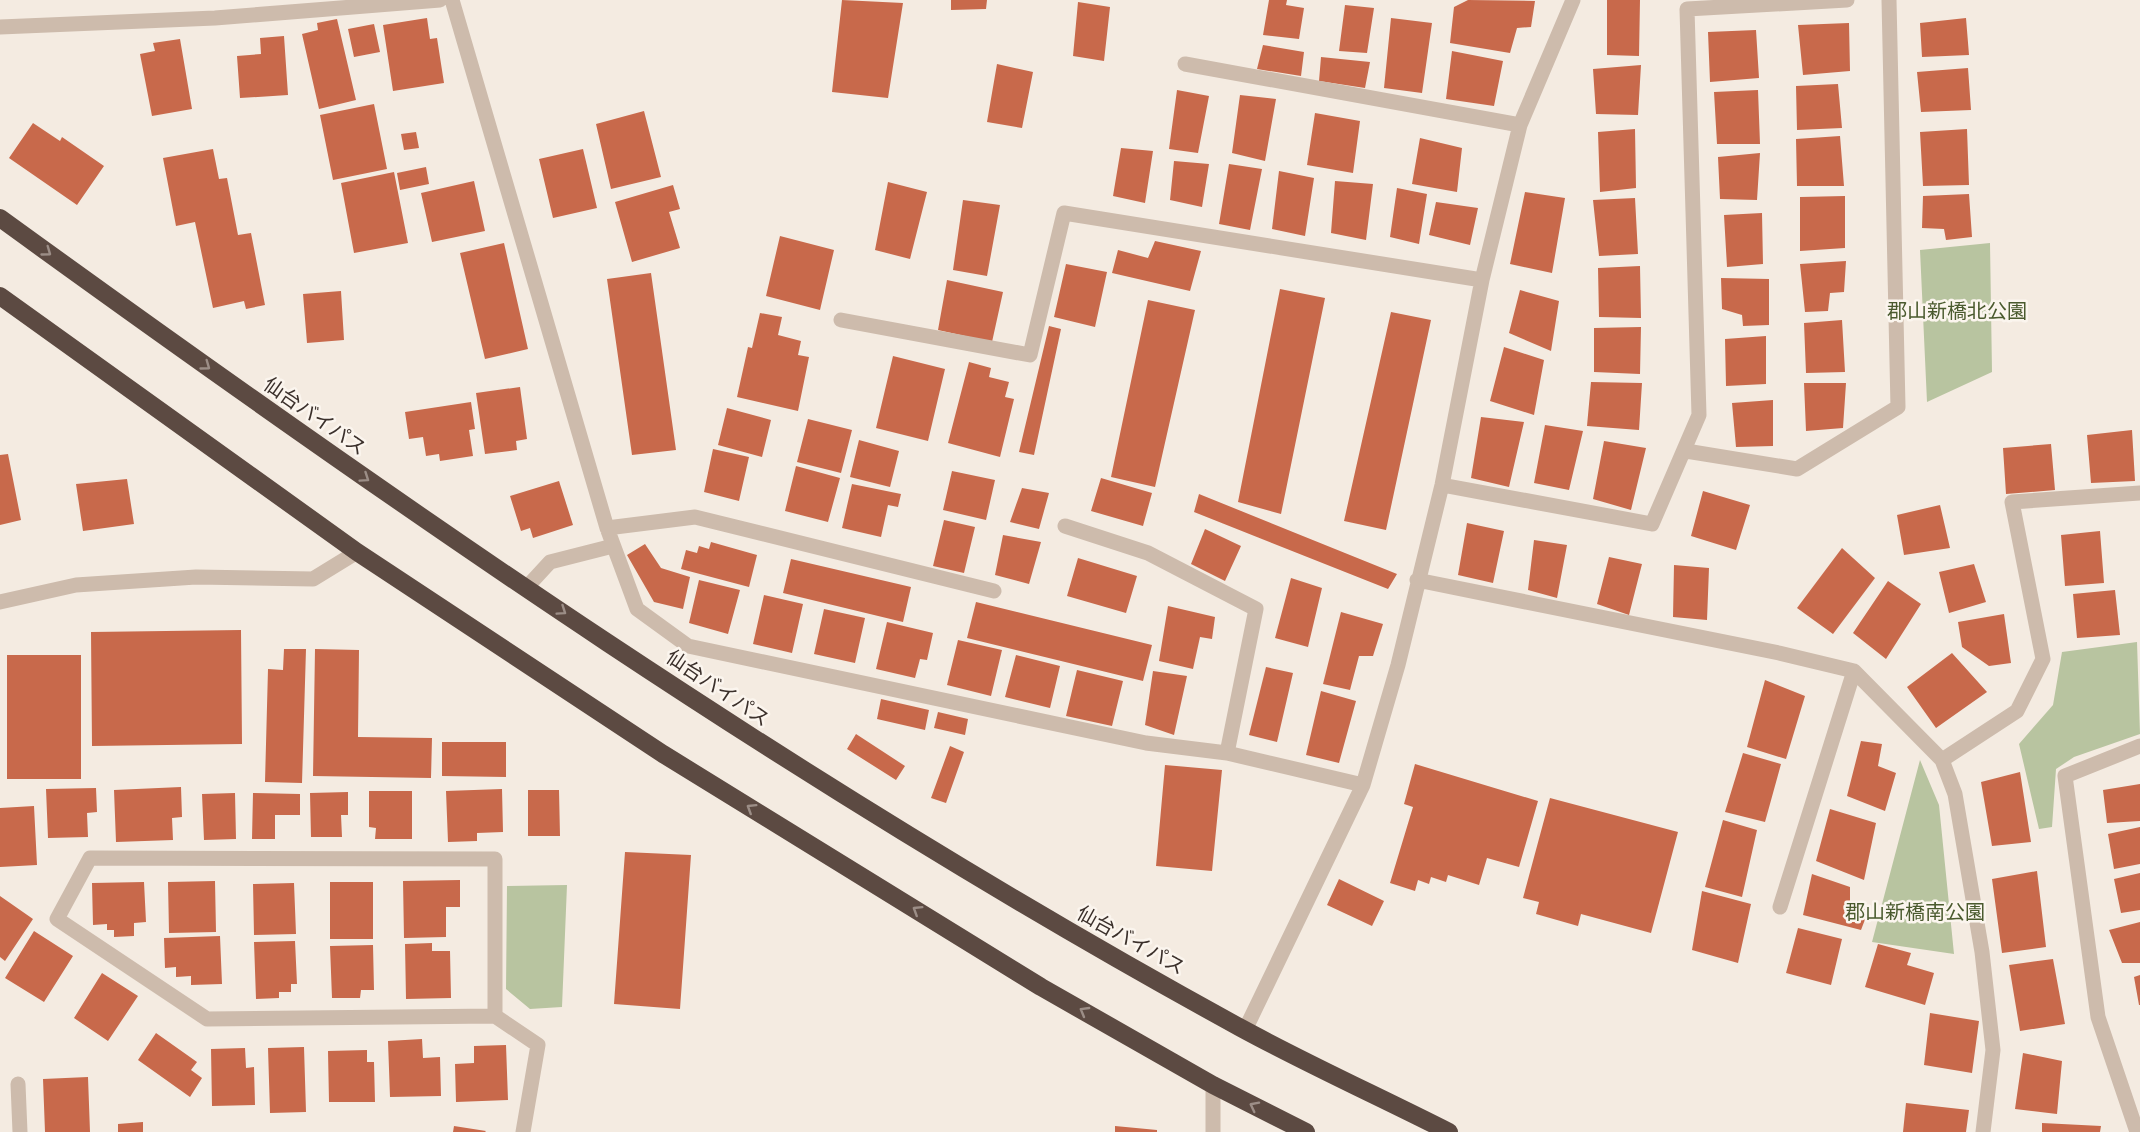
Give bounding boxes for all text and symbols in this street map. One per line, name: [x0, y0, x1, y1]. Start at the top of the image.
one-way arrow: [41, 245, 52, 256]
park label: 郡山新橋北公園: [1887, 299, 2027, 323]
one-way arrow: [199, 359, 210, 370]
street label: 仙台バイパス: [259, 372, 371, 460]
one-way arrow: [359, 471, 370, 482]
one-way arrow: [555, 604, 566, 615]
street label: 仙台バイパス: [662, 645, 774, 731]
one-way arrow: [747, 803, 757, 815]
park label: 郡山新橋南公園: [1845, 900, 1985, 924]
street label: 仙台バイパス: [1073, 901, 1189, 979]
one-way arrow: [913, 906, 923, 918]
one-way arrow: [1079, 1007, 1090, 1018]
one-way arrow: [1250, 1101, 1261, 1113]

